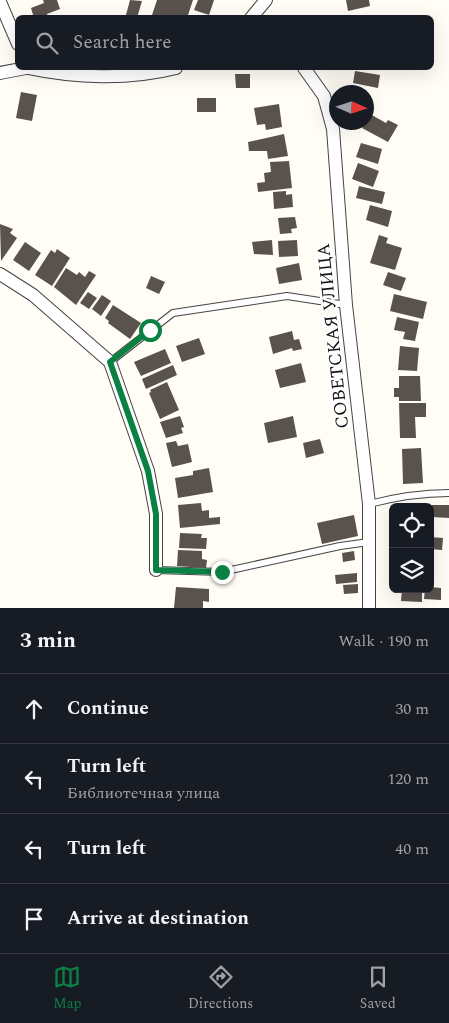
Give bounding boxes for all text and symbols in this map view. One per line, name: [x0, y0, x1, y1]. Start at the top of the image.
search box: [15, 15, 434, 70]
text: Search here: [73, 28, 172, 57]
icon: search: [33, 29, 61, 57]
north arrow: [329, 85, 374, 130]
street label: СОВЕТСКАЯ УЛИЦА: [310, 242, 356, 430]
route start: [139, 319, 162, 342]
map controls: [389, 503, 434, 593]
button: locate: [389, 503, 434, 548]
button: layers: [389, 548, 434, 593]
route end: [211, 561, 234, 584]
text: 3 min: [20, 625, 76, 657]
text: Walk · 190 m: [338, 629, 429, 653]
text: Continue: [67, 694, 149, 723]
icon: ahead: [20, 695, 48, 723]
text: 30 m: [395, 697, 429, 721]
text: Turn left: [67, 752, 146, 781]
icon: left: [20, 765, 48, 793]
text: 120 m: [387, 767, 429, 791]
text: Библиотечная улица: [67, 781, 220, 805]
text: Turn left: [67, 834, 146, 863]
icon: left: [20, 835, 48, 863]
text: 40 m: [395, 837, 429, 861]
text: Arrive at destination: [67, 904, 249, 933]
icon: arrive: [20, 905, 48, 933]
tab: Map: [53, 963, 81, 1014]
tab: Directions: [188, 963, 253, 1014]
tab: Saved: [360, 963, 396, 1014]

